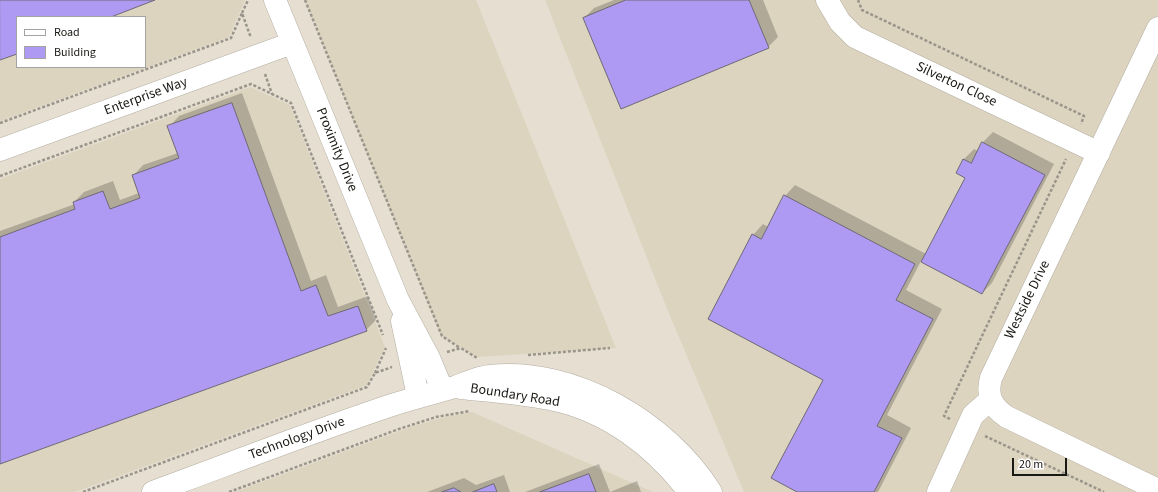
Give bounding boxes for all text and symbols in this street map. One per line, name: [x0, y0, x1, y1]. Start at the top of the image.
legend: [16, 16, 146, 68]
text: Road: [54, 24, 80, 41]
text: Building: [54, 44, 96, 61]
street label: Silverton Close: [913, 59, 999, 111]
street label: Enterprise Way: [102, 74, 190, 120]
street label: Proximity Drive: [312, 106, 360, 194]
street label: Westside Drive: [1002, 258, 1054, 342]
street label: Boundary Road: [469, 381, 561, 411]
street label: Technology Drive: [247, 414, 347, 464]
scale bar: [1014, 450, 1069, 476]
text: 20 m: [1019, 456, 1043, 473]

